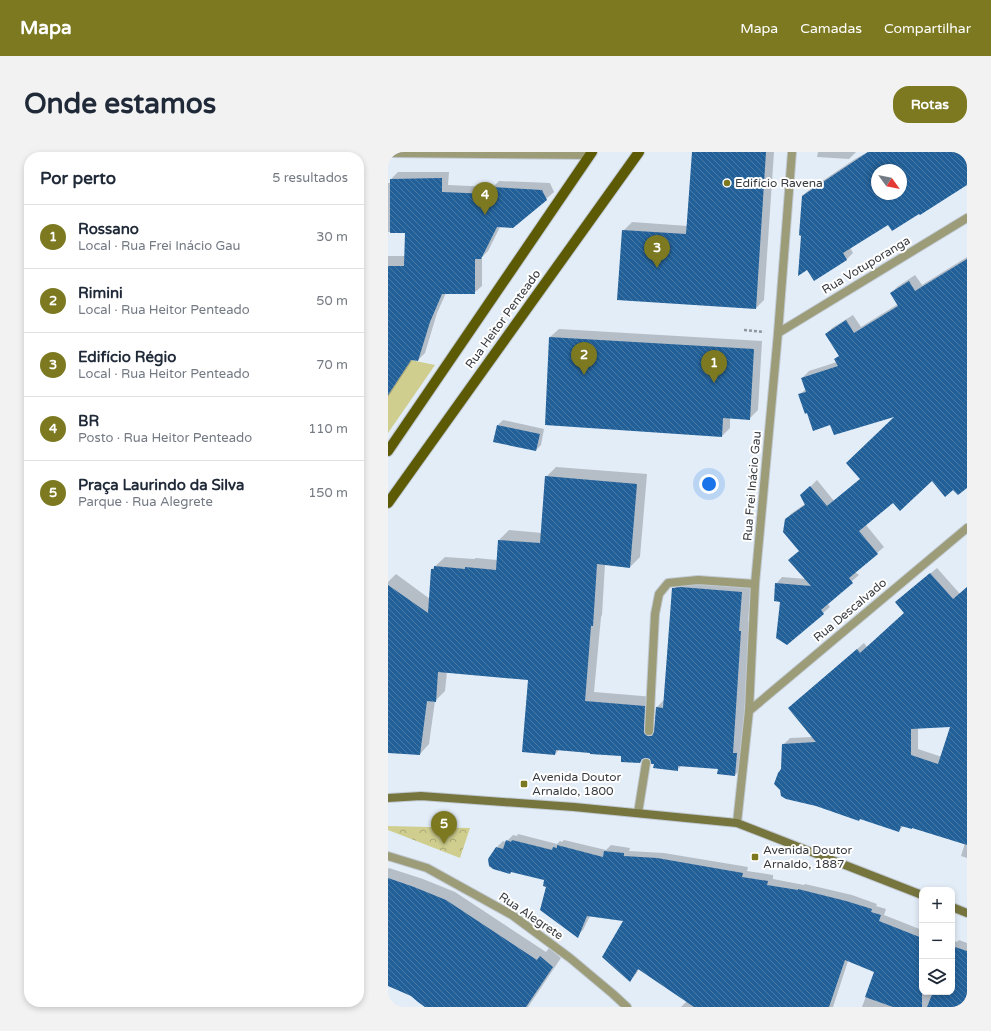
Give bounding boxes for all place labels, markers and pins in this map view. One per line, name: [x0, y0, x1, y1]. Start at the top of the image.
place label: Edifício Ravena: [735, 176, 823, 190]
marker: Edifício Ravena: [722, 178, 732, 188]
pin: 4: [472, 182, 498, 215]
pin: 3: [644, 235, 670, 268]
pin: 2: [571, 342, 597, 375]
pin: 1: [701, 350, 727, 383]
place label: Avenida Doutor Arnaldo, 1800: [532, 770, 622, 798]
marker: Avenida Doutor Arnaldo, 1800: [519, 779, 529, 789]
pin: 5: [431, 811, 457, 844]
place label: Avenida Doutor Arnaldo, 1887: [763, 843, 853, 871]
marker: Avenida Doutor Arnaldo, 1887: [750, 852, 760, 862]

